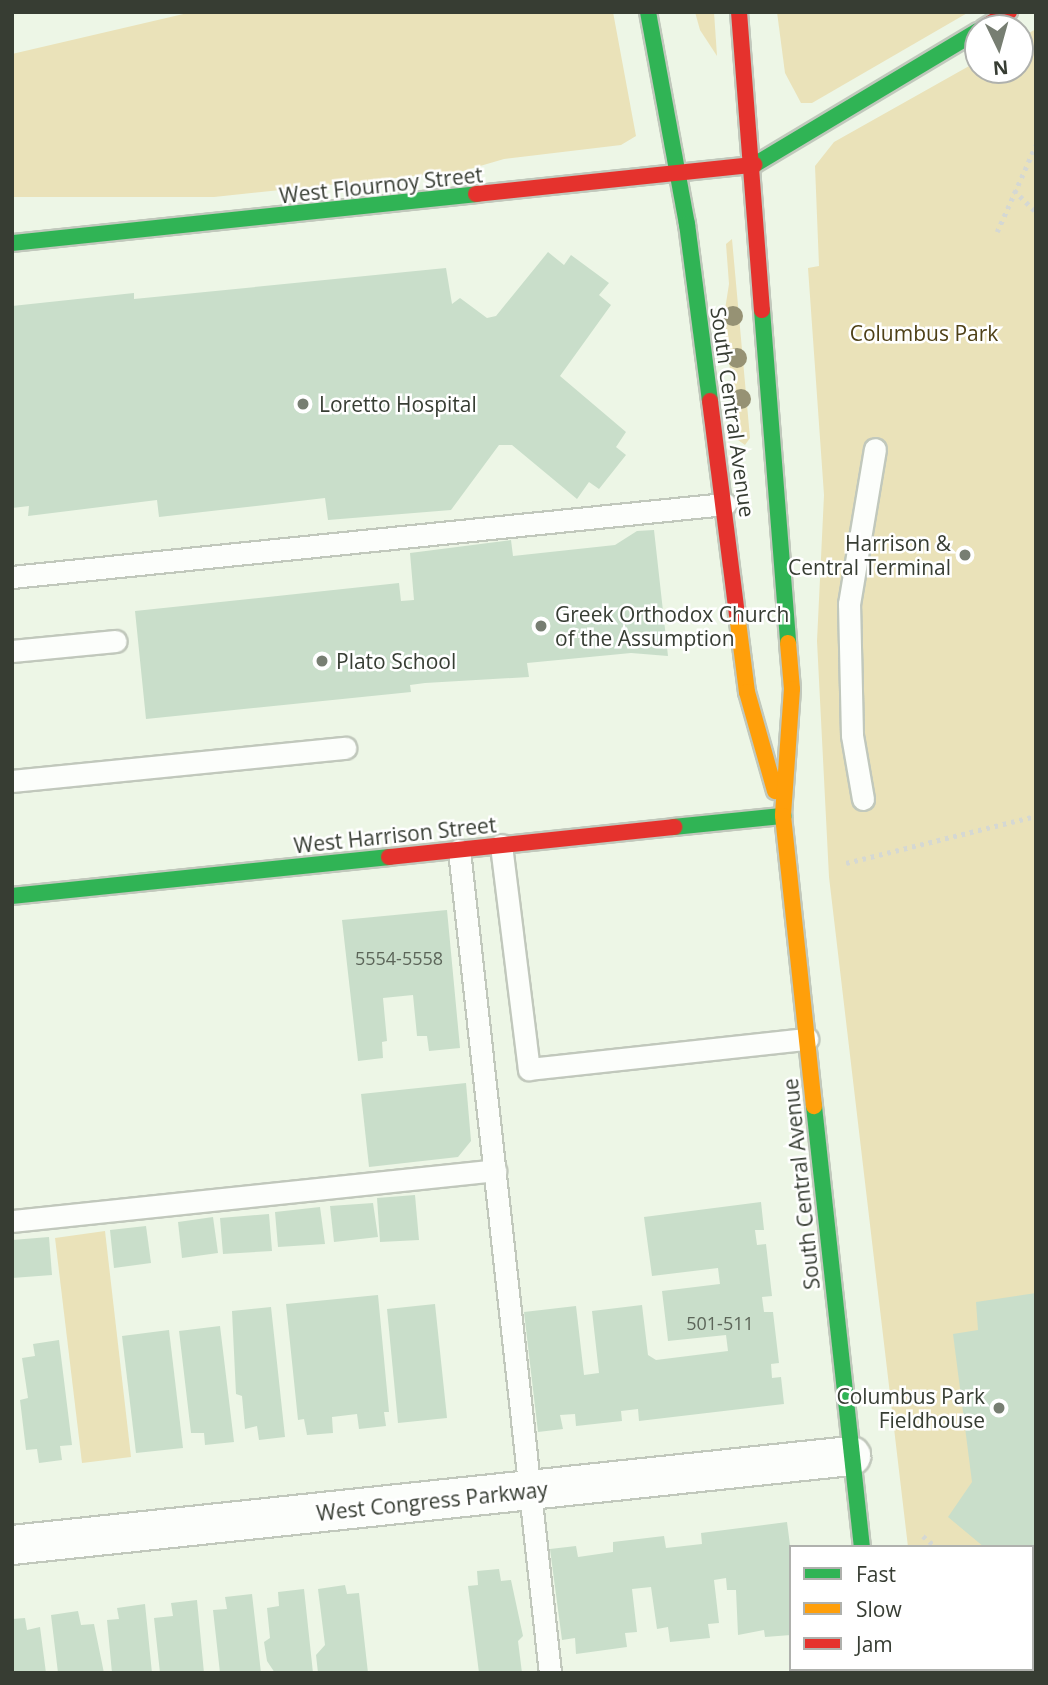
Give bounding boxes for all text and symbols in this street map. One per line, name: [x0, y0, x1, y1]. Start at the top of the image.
north arrow: [964, 14, 1034, 84]
text: N: [992, 54, 1009, 82]
street label: West Flournoy Street: [278, 162, 484, 208]
street label: South Central Avenue: [706, 305, 760, 519]
park label: Columbus Park: [850, 320, 998, 346]
place label: Loretto Hospital: [319, 391, 477, 417]
marker: Loretto Hospital: [293, 394, 313, 414]
place label: Harrison & Central Terminal: [788, 530, 951, 580]
marker: Harrison & Central Terminal: [957, 547, 973, 563]
place label: Greek Orthodox Church of the Assumption: [555, 601, 789, 651]
marker: Greek Orthodox Church of the Assumption: [533, 618, 549, 634]
place label: Plato School: [336, 648, 456, 674]
marker: Plato School: [314, 653, 330, 669]
street label: West Harrison Street: [293, 812, 497, 858]
house number: 5554-5558: [355, 947, 443, 969]
street label: South Central Avenue: [777, 1077, 825, 1291]
house number: 501-511: [686, 1312, 754, 1334]
place label: Columbus Park Fieldhouse: [836, 1383, 985, 1433]
marker: Columbus Park Fieldhouse: [991, 1400, 1007, 1416]
street label: West Congress Parkway: [315, 1476, 549, 1526]
legend: [789, 1545, 1034, 1671]
text: Fast: [856, 1560, 896, 1588]
text: Slow: [856, 1595, 902, 1623]
text: Jam: [856, 1630, 893, 1658]

